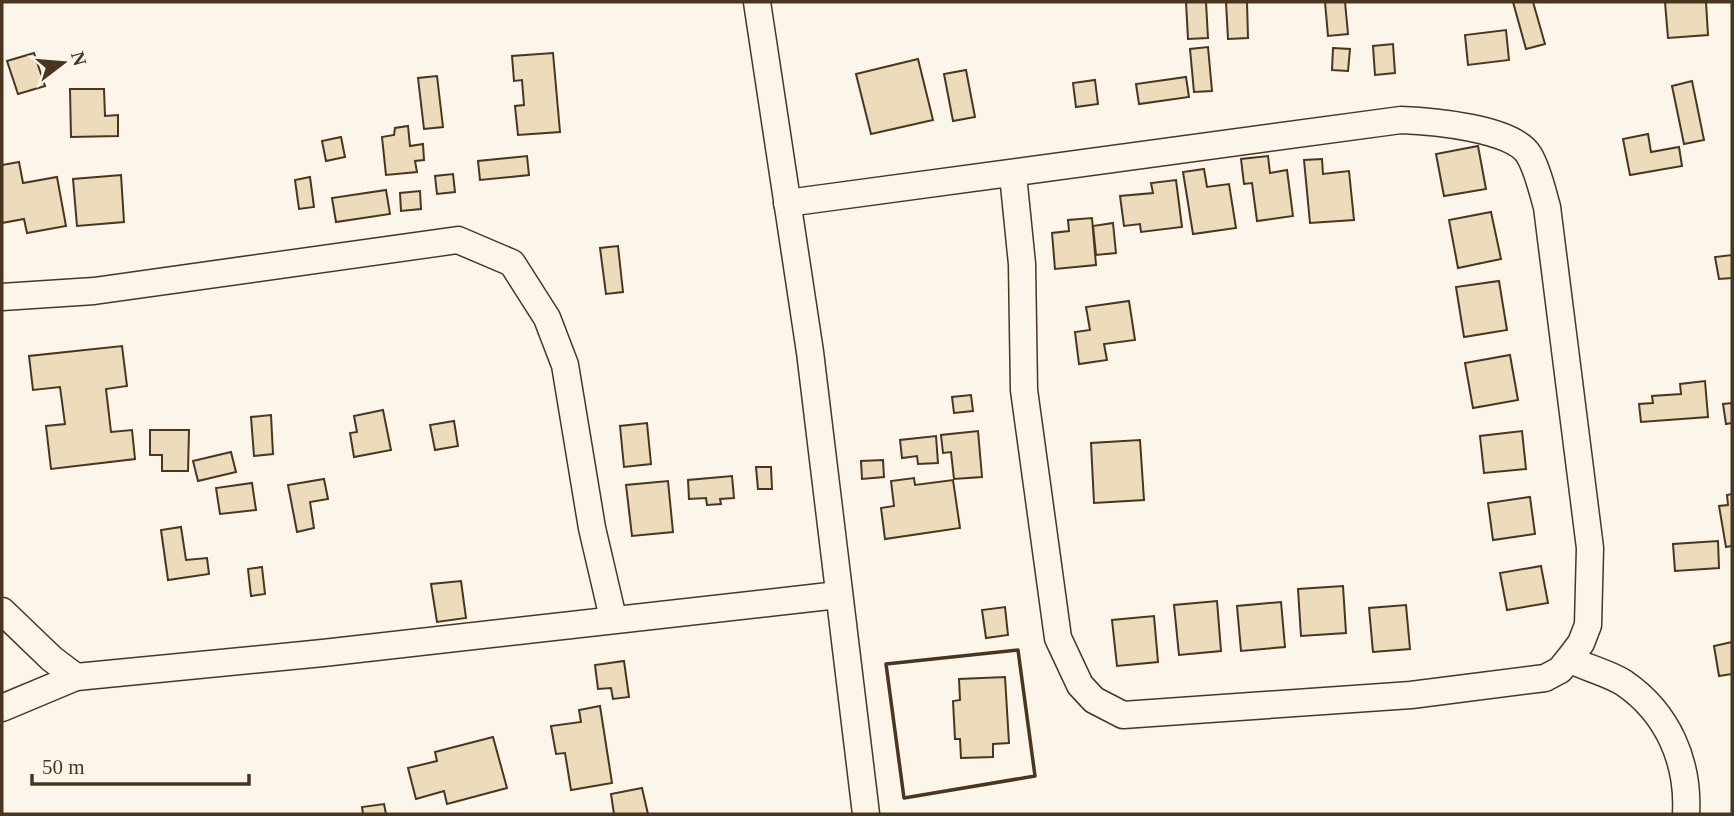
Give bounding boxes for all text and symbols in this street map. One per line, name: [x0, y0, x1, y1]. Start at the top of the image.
north arrow: [28, 28, 98, 98]
text: N: [67, 49, 91, 68]
scale bar: [32, 742, 248, 786]
text: 50 m: [42, 755, 85, 779]

